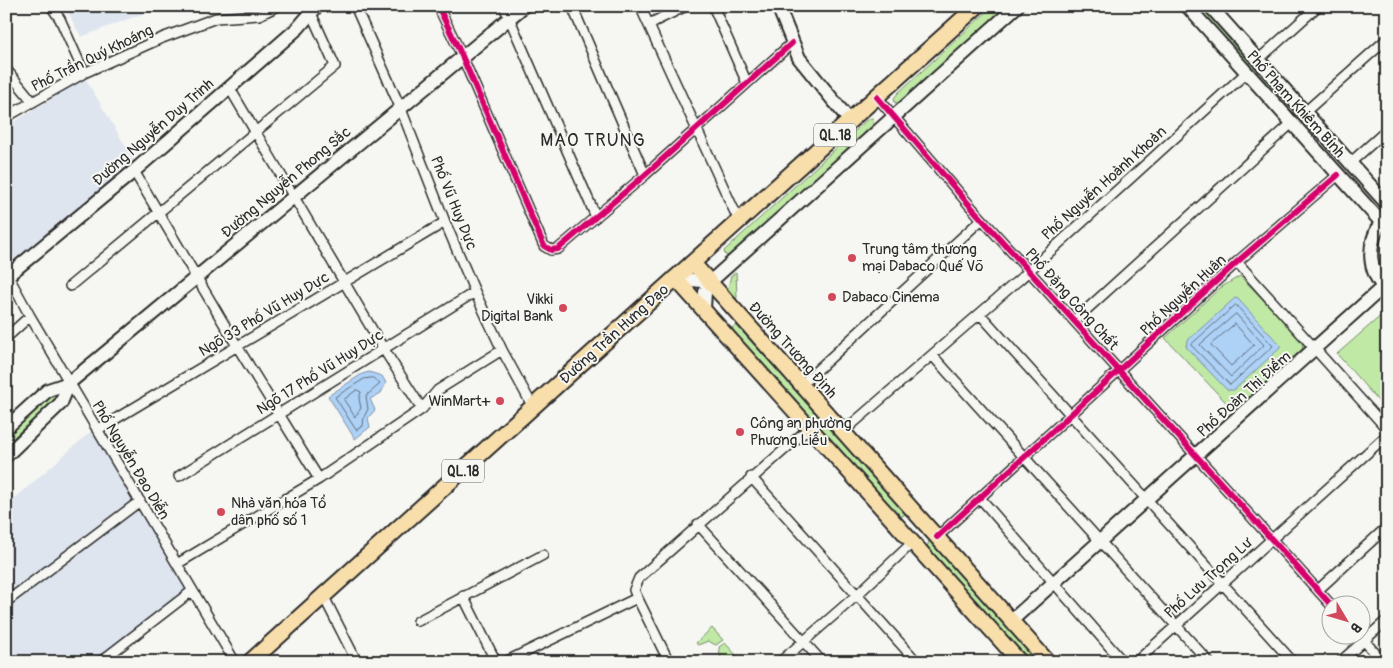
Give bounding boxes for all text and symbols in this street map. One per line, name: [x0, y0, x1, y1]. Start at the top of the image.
street label: Phố Trần Quý Khoáng: [28, 20, 156, 96]
street label: Phố Phạm Khiêm Bính: [1242, 47, 1349, 162]
street label: Đường Nguyễn Duy Trinh: [89, 75, 218, 190]
street label: Đường Nguyễn Phong Sắc: [218, 122, 355, 242]
street label: Phố Nguyễn Hoành Khoản: [1038, 122, 1171, 245]
road number: QL.18: [814, 124, 856, 146]
district label: MAO TRUNG: [540, 129, 646, 152]
street label: Phố Vũ Huy Dực: [426, 153, 481, 253]
place label: Trung tâm thương mại Dabaco Quế Võ: [862, 240, 984, 276]
street label: Phố Đặng Công Chất: [1021, 244, 1123, 355]
street label: Phố Nguyễn Huân: [1136, 251, 1230, 340]
marker: Trung tâm thương mại Dabaco Quế Võ: [846, 252, 858, 264]
street label: Ngõ 33 Phố Vũ Huy Dực: [196, 268, 333, 361]
street label: Đường Trần Hưng Đạo: [555, 280, 673, 388]
place label: Dabaco Cinema: [842, 288, 939, 307]
place label: Vikki Digital Bank: [481, 290, 554, 326]
marker: Dabaco Cinema: [826, 291, 838, 303]
street label: Đường Trương Định: [744, 298, 841, 402]
marker: Vikki Digital Bank: [557, 302, 569, 314]
street label: Ngõ 17 Phố Vũ Huy Dực: [253, 325, 388, 419]
street label: Phố Đoàn Thị Điểm: [1193, 347, 1295, 441]
place label: WinMart+: [428, 392, 490, 411]
marker: WinMart+: [494, 395, 506, 407]
street label: Phố Nguyễn Đạo Diễn: [88, 397, 174, 523]
place label: Công an phường Phương Liễu: [750, 414, 851, 450]
marker: Công an phường Phương Liễu: [734, 426, 746, 438]
road number: QL.18: [442, 460, 484, 482]
place label: Nhà văn hóa Tổ dân phố số 1: [231, 494, 327, 530]
marker: Nhà văn hóa Tổ dân phố số 1: [215, 506, 227, 518]
street label: Phố Lưu Trọng Lư: [1161, 533, 1257, 623]
north arrow: [1320, 596, 1370, 646]
text: B: [1347, 619, 1365, 636]

